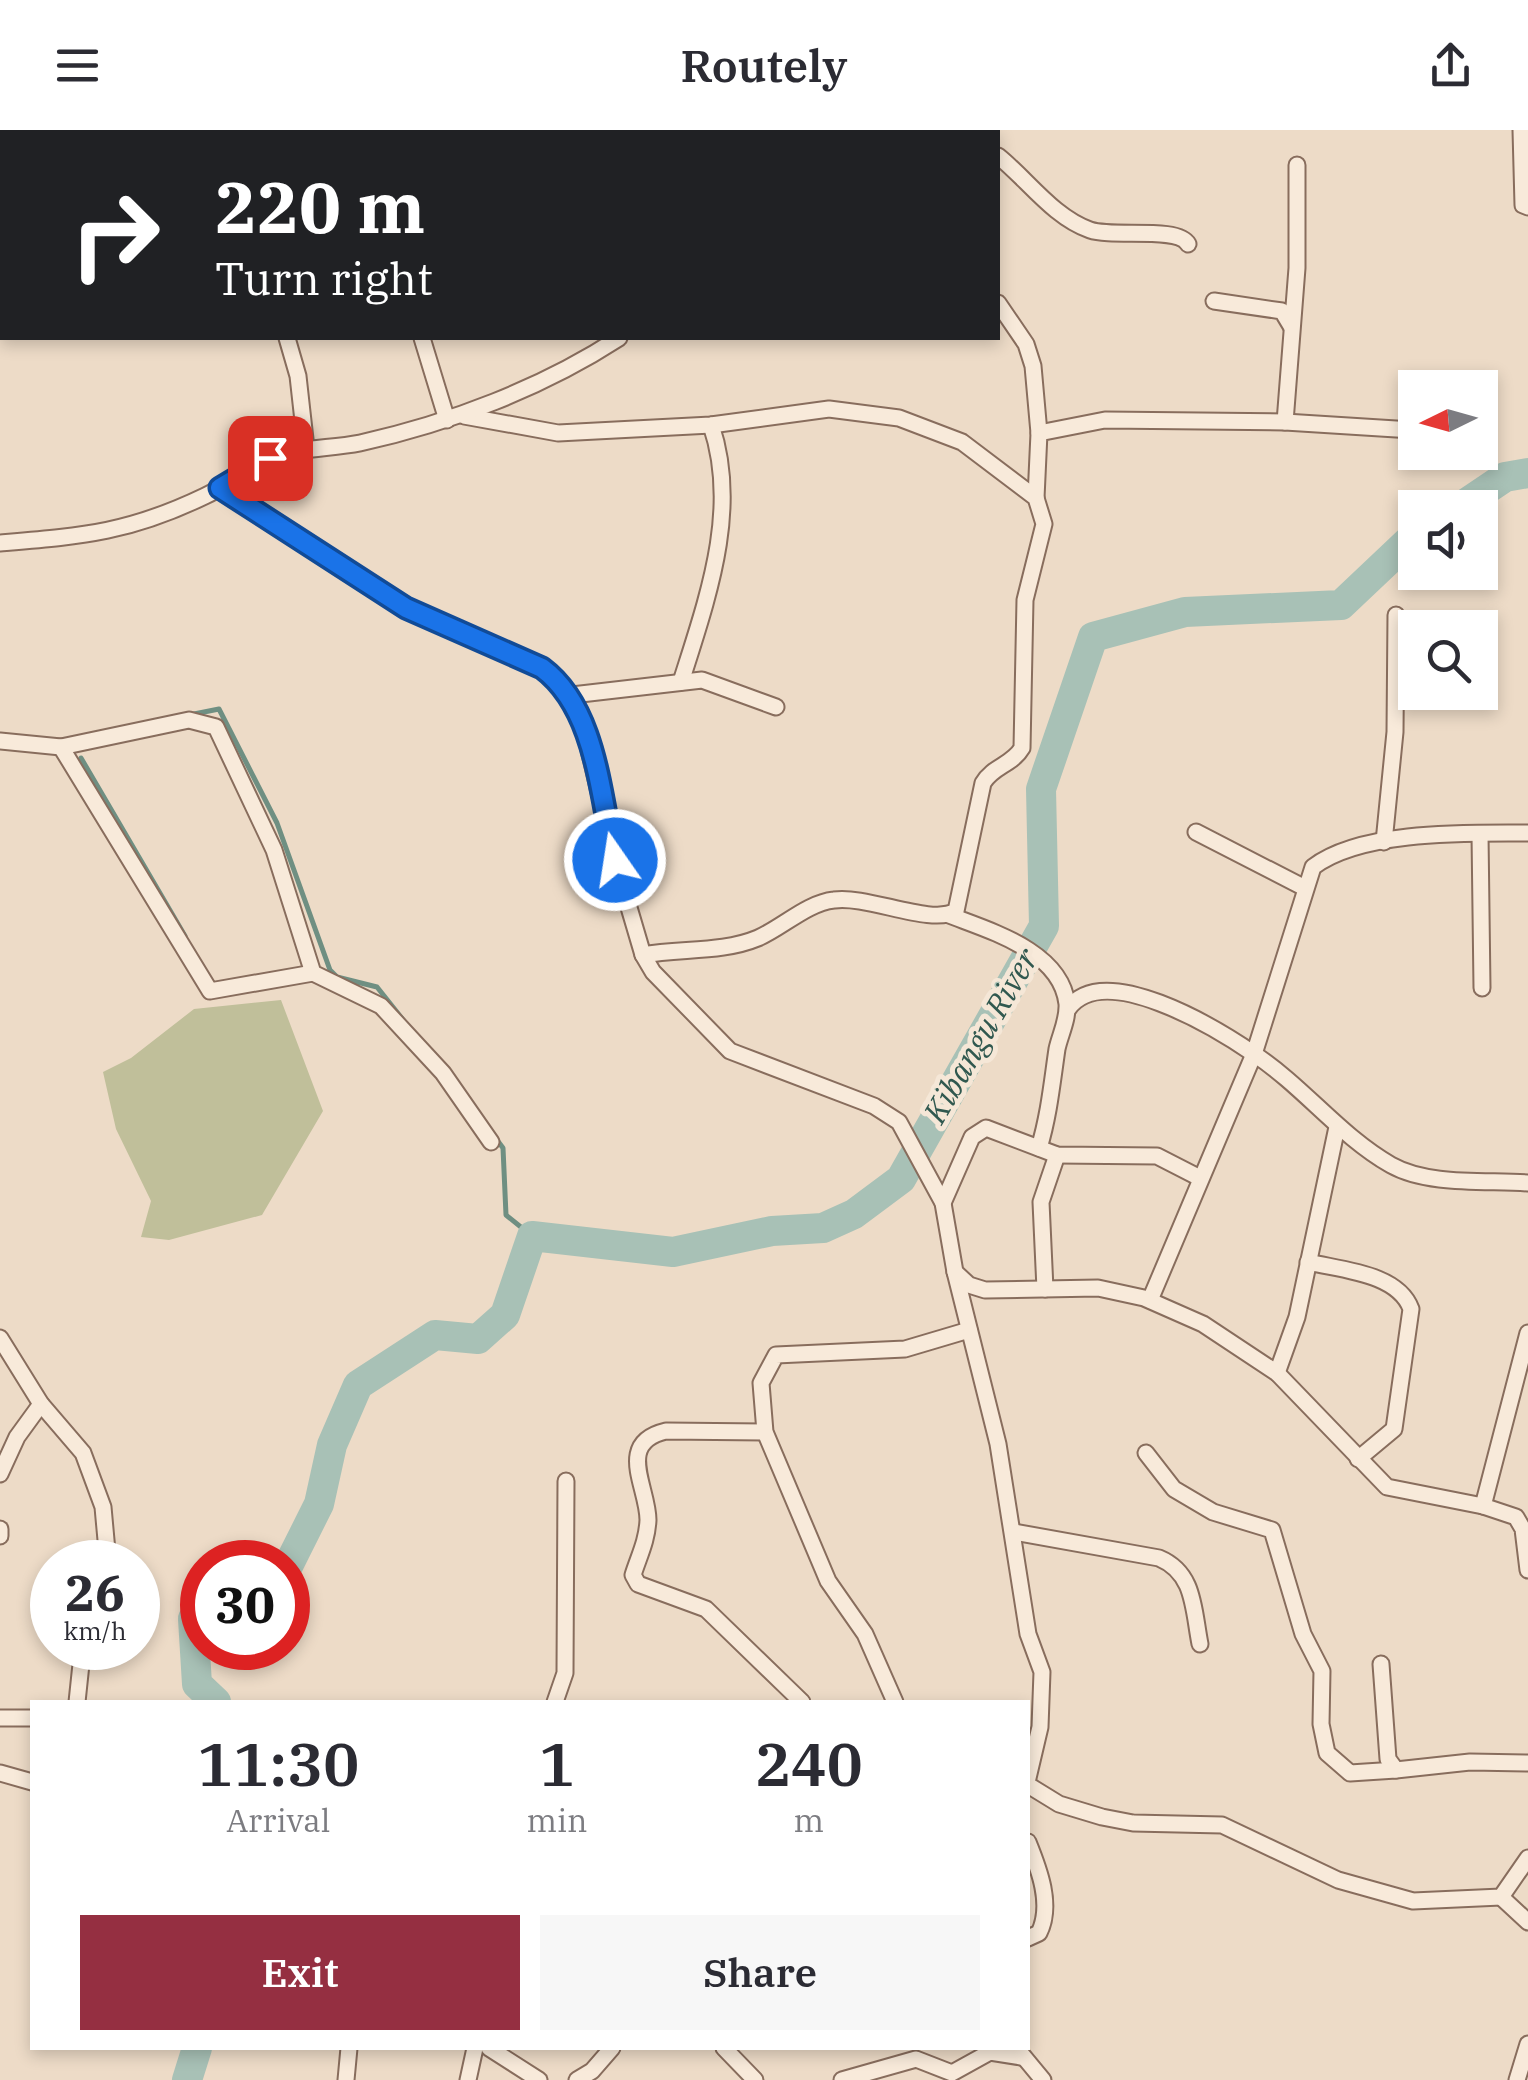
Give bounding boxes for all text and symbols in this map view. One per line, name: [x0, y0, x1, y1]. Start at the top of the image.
text: Routely: [681, 36, 847, 94]
icon: menu: [50, 38, 105, 93]
icon: share: [1423, 38, 1478, 93]
text: 220 m: [215, 161, 425, 252]
icon: right: [50, 170, 180, 300]
text: Turn right: [215, 249, 433, 307]
north arrow: [1398, 370, 1498, 470]
map controls: [1398, 370, 1498, 710]
pin: [228, 416, 313, 501]
icon: arrive: [243, 431, 298, 486]
button: sound: [1398, 490, 1498, 590]
button: search: [1398, 610, 1498, 710]
position arrow: [563, 808, 667, 912]
water label: Kibangu River: [913, 940, 1047, 1131]
speed limit sign: 30: [180, 1540, 310, 1670]
text: 26: [65, 1560, 125, 1625]
text: km/h: [63, 1614, 127, 1647]
text: 11:30: [197, 1724, 359, 1803]
text: 1: [539, 1724, 575, 1803]
text: 240: [755, 1724, 863, 1803]
text: Arrival: [226, 1799, 330, 1841]
text: min: [526, 1799, 587, 1841]
text: m: [793, 1799, 824, 1841]
button: Exit: [80, 1915, 520, 2030]
button: Share: [540, 1915, 980, 2030]

